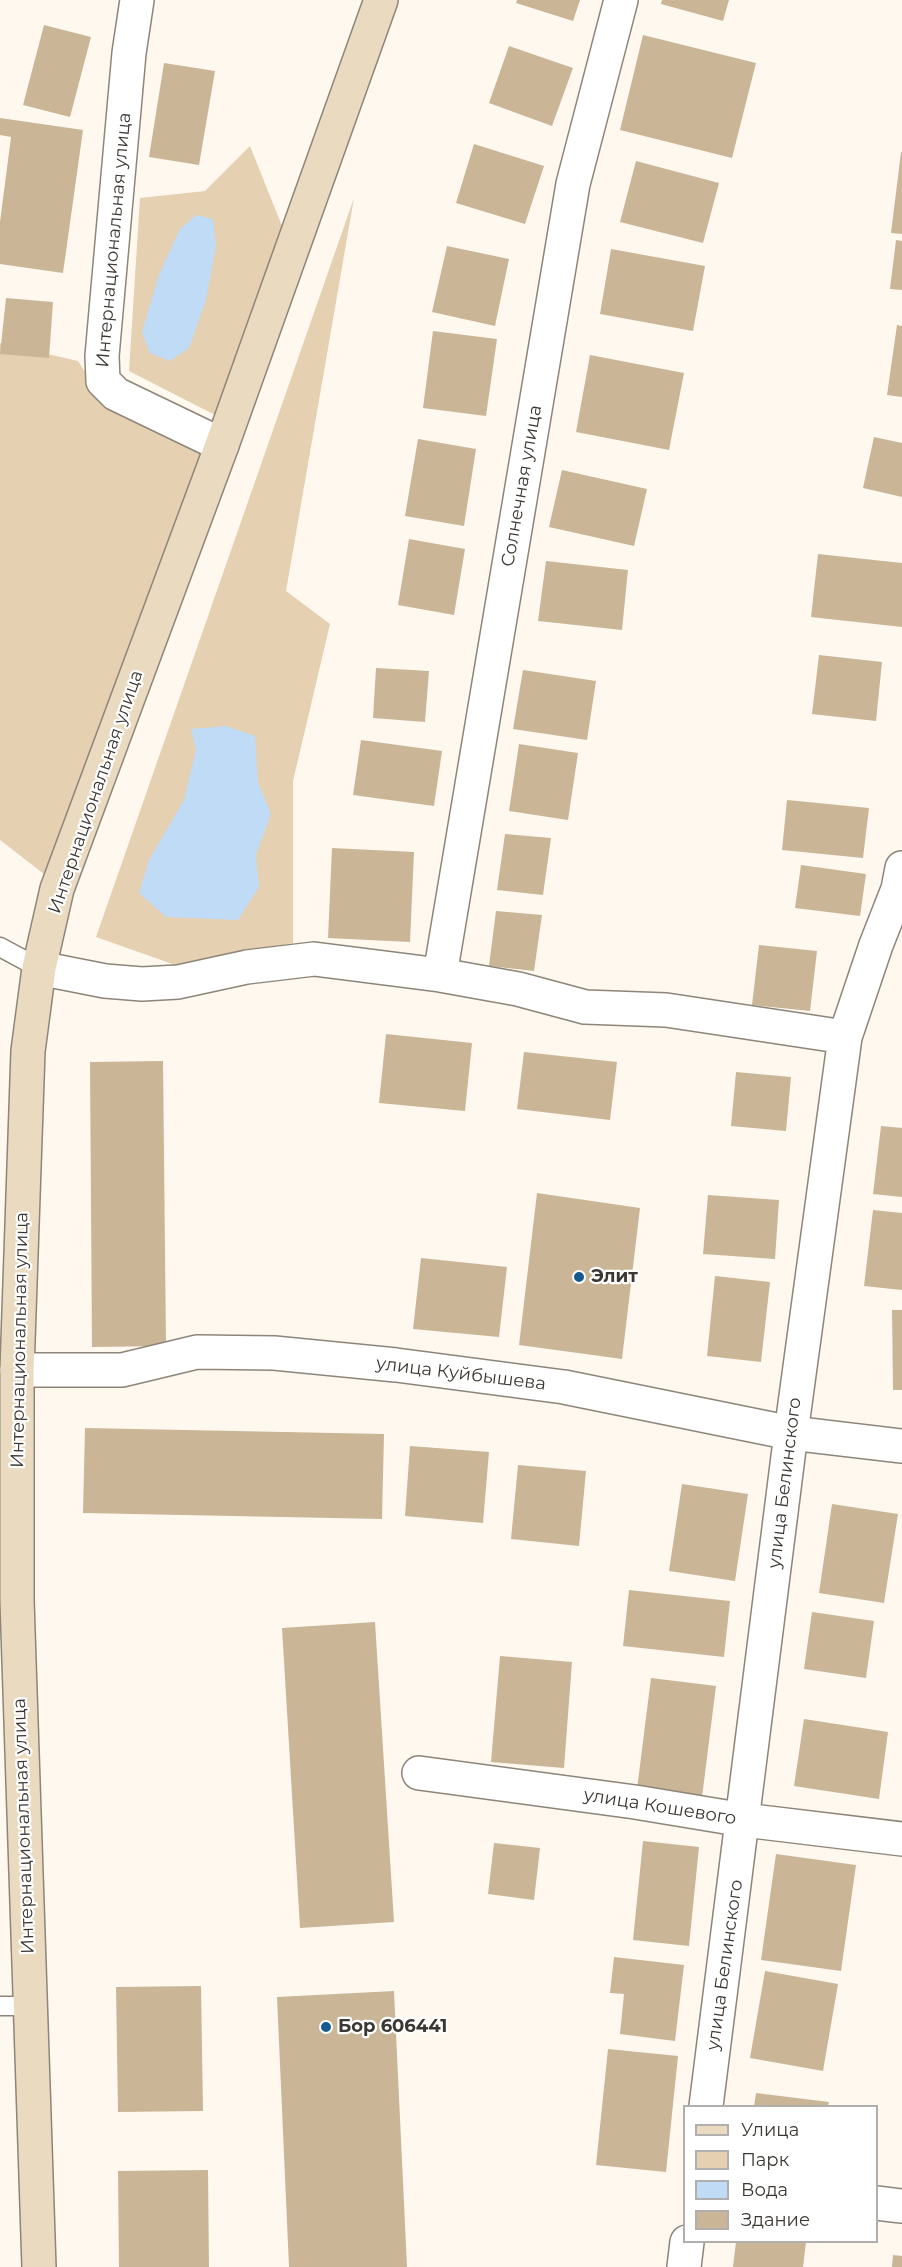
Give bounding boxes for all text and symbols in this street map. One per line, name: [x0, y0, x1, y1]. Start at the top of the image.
street label: Интернациональная улица: [92, 112, 136, 368]
street label: Солнечная улица: [497, 403, 547, 569]
street label: Интернациональная улица: [44, 667, 148, 917]
street label: Интернациональная улица: [7, 1212, 33, 1468]
place label: Элит: [591, 1266, 638, 1288]
marker: Элит: [572, 1270, 586, 1284]
street label: улица Куйбышева: [375, 1353, 547, 1395]
street label: улица Белинского: [764, 1396, 806, 1570]
street label: Интернациональная улица: [9, 1698, 39, 1954]
street label: улица Кошевого: [582, 1784, 738, 1830]
street label: улица Белинского: [702, 1878, 748, 2052]
place label: Бор 606441: [338, 2016, 447, 2038]
marker: Бор 606441: [319, 2020, 333, 2034]
legend: [683, 2105, 878, 2243]
text: Улица: [741, 2119, 799, 2141]
text: Парк: [741, 2149, 789, 2171]
text: Вода: [741, 2179, 788, 2201]
text: Здание: [741, 2209, 810, 2231]

